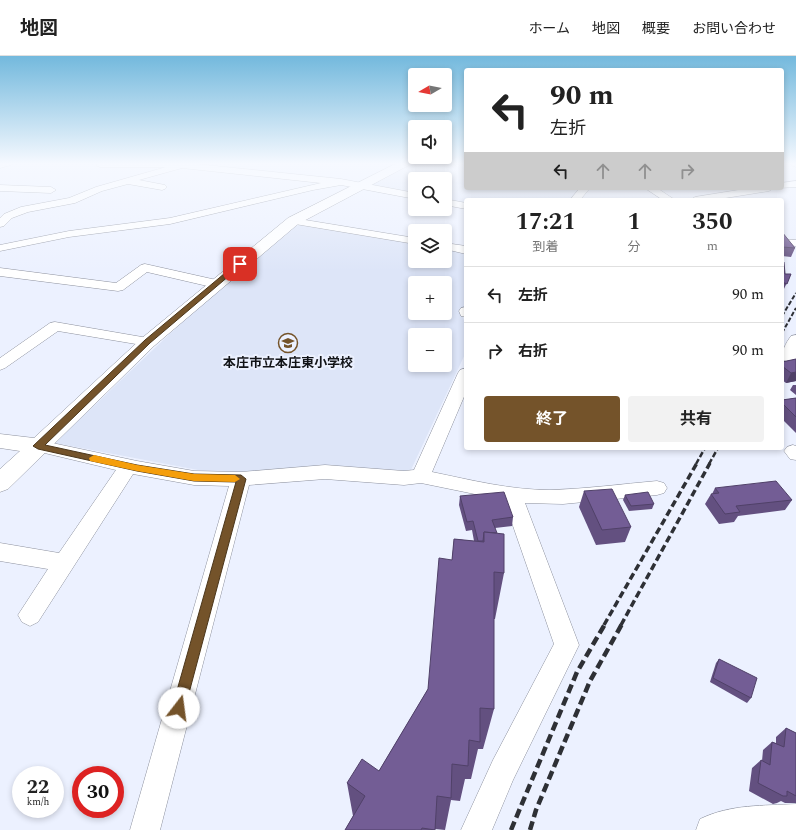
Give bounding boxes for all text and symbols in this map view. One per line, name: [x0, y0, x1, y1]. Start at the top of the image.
text: 地図: [20, 14, 58, 43]
text: ホーム: [528, 18, 570, 39]
text: 地図: [592, 18, 620, 39]
text: 概要: [642, 18, 670, 39]
text: お問い合わせ: [692, 18, 776, 39]
north arrow: [408, 68, 452, 112]
map controls: [408, 68, 452, 372]
text: 90 m: [550, 74, 614, 117]
icon: left: [484, 84, 536, 136]
text: 左折: [550, 115, 586, 142]
button: sound: [408, 120, 452, 164]
icon: left: [550, 160, 572, 182]
icon: ahead: [592, 160, 614, 182]
icon: ahead: [634, 160, 656, 182]
icon: right: [676, 160, 698, 182]
button: search: [408, 172, 452, 216]
text: 17:21: [515, 204, 576, 240]
text: 1: [627, 204, 641, 240]
text: 350: [692, 204, 733, 240]
button: layers: [408, 224, 452, 268]
text: m: [707, 236, 718, 256]
text: 到着: [533, 237, 559, 257]
text: 分: [627, 237, 640, 257]
pin: [223, 247, 257, 281]
icon: arrive: [229, 253, 251, 275]
button: +: [408, 276, 452, 320]
text: 90 m: [732, 283, 764, 306]
icon: left: [484, 284, 506, 306]
text: 左折: [518, 284, 548, 307]
button: −: [408, 328, 452, 372]
school or university icon: 本庄市立本庄東小学校: [277, 332, 299, 354]
text: 90 m: [732, 339, 764, 362]
icon: right: [484, 340, 506, 362]
text: 右折: [518, 340, 548, 363]
place label: 本庄市立本庄東小学校: [223, 353, 353, 373]
button: 終了: [484, 396, 620, 442]
button: 共有: [628, 396, 764, 442]
position arrow: [158, 687, 200, 729]
speed limit sign: 30: [72, 766, 124, 818]
text: 22: [27, 772, 49, 802]
text: km/h: [27, 794, 49, 810]

